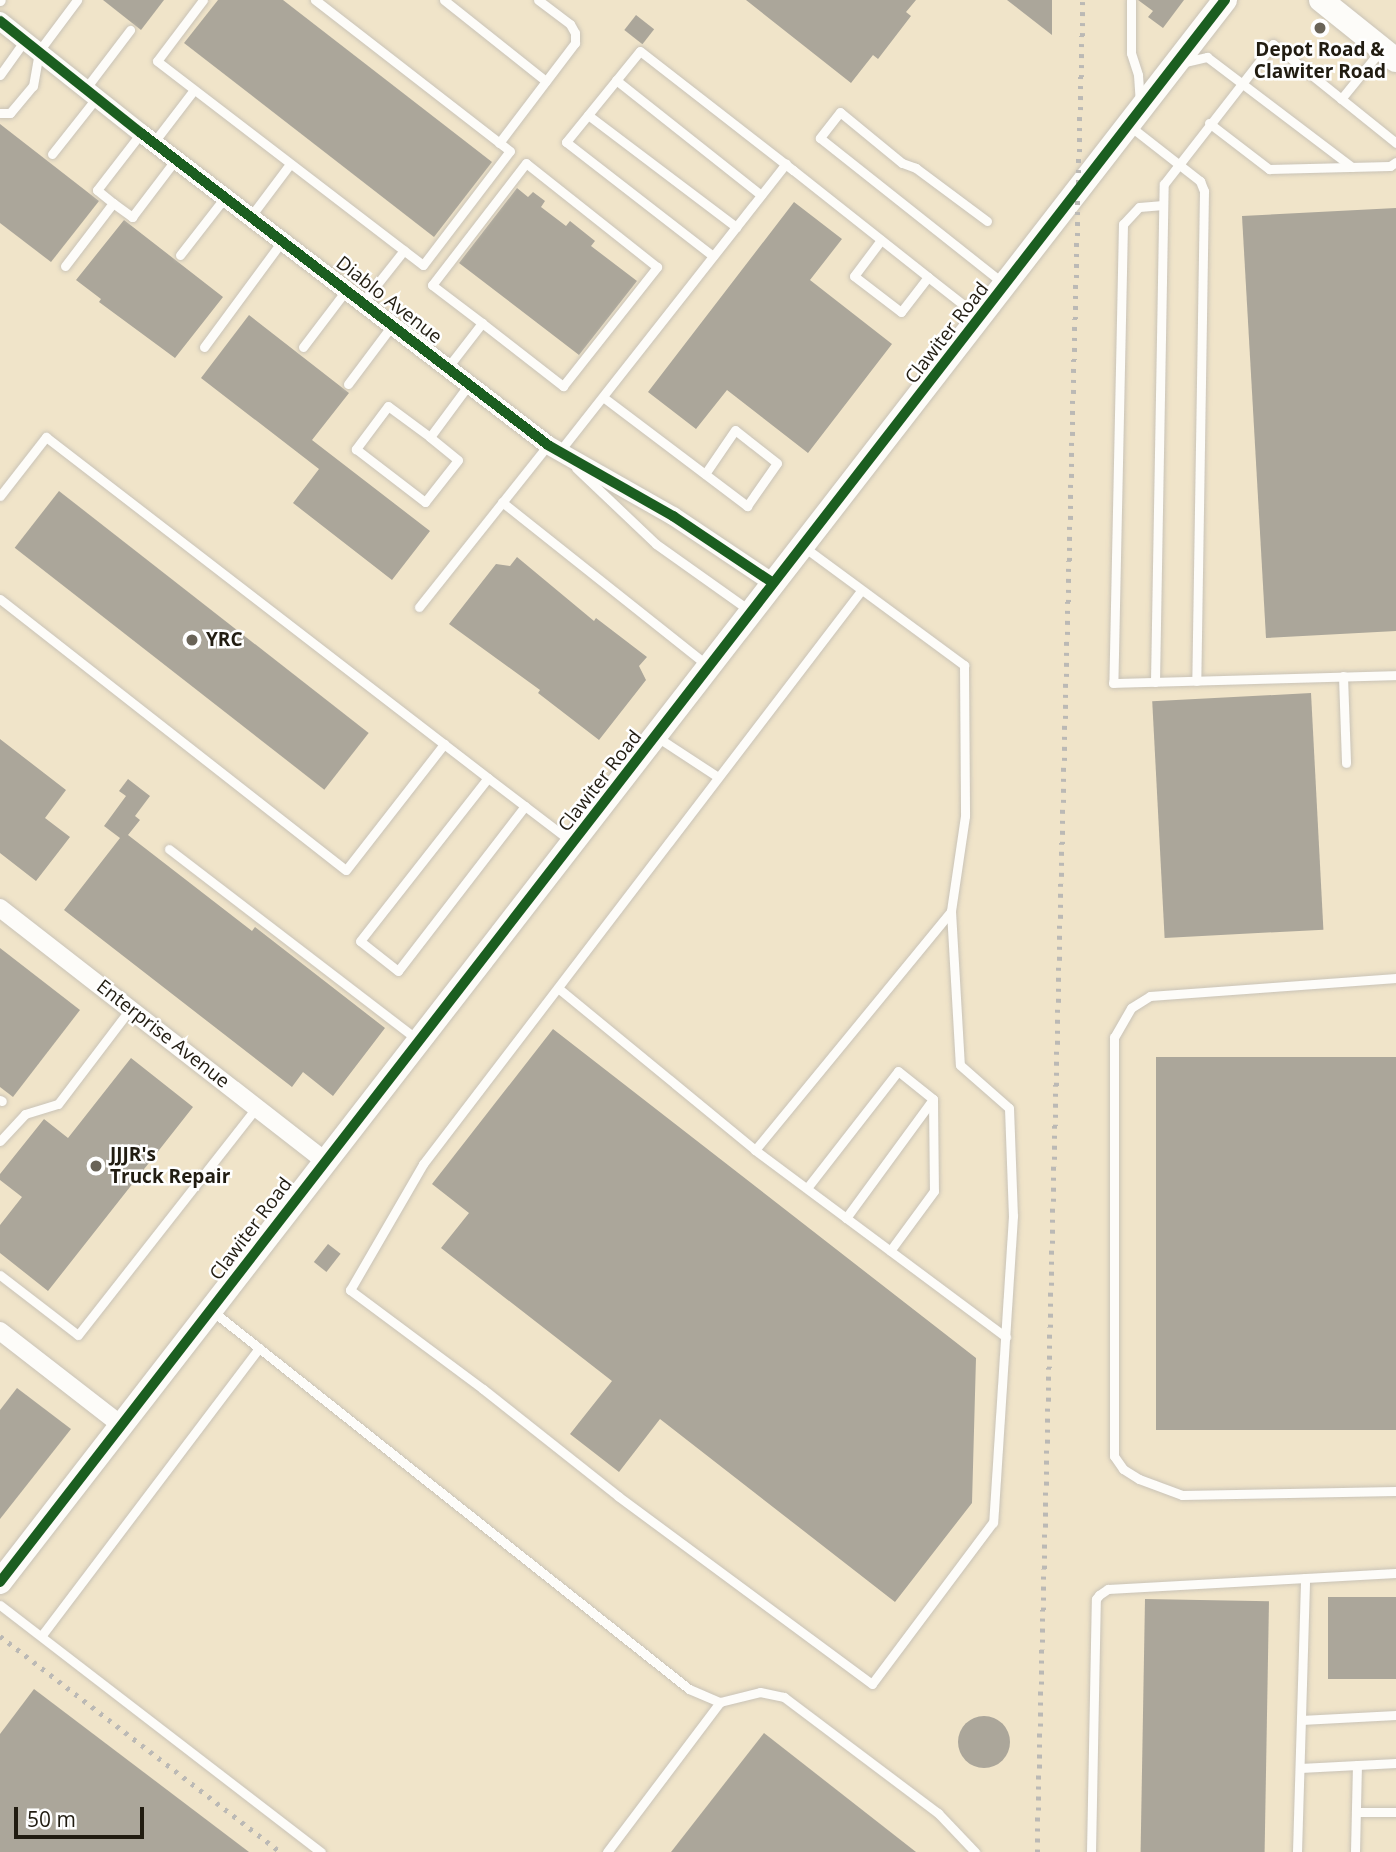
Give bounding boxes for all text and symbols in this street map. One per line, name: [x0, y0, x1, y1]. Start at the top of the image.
marker: Depot Road & Clawiter Road: [1312, 20, 1328, 36]
place label: Depot Road & Clawiter Road: [1254, 39, 1386, 83]
street label: Diablo Avenue: [332, 252, 446, 348]
street label: Clawiter Road: [900, 278, 994, 388]
place label: YRC: [206, 629, 243, 651]
marker: YRC: [184, 632, 200, 648]
street label: Clawiter Road: [553, 726, 647, 836]
street label: Enterprise Avenue: [92, 975, 234, 1093]
place label: JJJR's Truck Repair: [110, 1144, 230, 1188]
marker: JJJR's Truck Repair: [88, 1158, 104, 1174]
street label: Clawiter Road: [205, 1173, 297, 1285]
scale bar: [18, 1792, 147, 1836]
text: 50 m: [27, 1805, 76, 1833]

